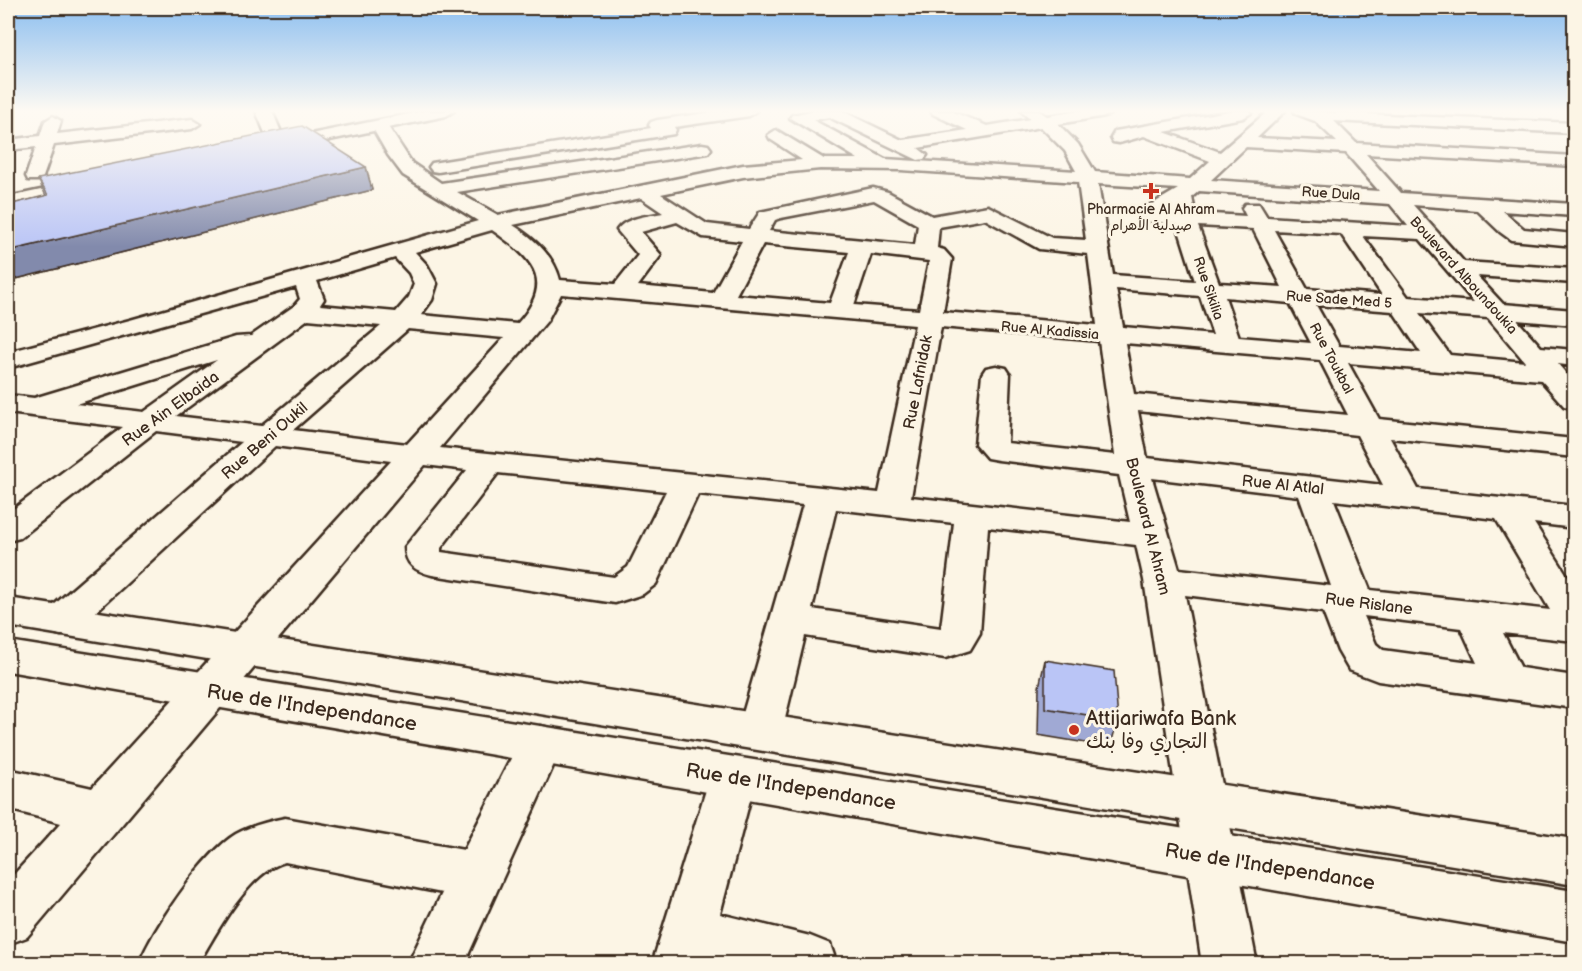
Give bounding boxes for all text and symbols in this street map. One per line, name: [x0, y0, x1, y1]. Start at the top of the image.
street label: Rue Dula: [1301, 183, 1361, 204]
marker: Pharmacie Al Ahram صيدلية الأهرام: [1144, 184, 1158, 198]
place label: Pharmacie Al Ahram صيدلية الأهرام: [1087, 201, 1215, 236]
street label: Boulevard Alboundoukia: [1406, 213, 1521, 338]
street label: Rue Sikilia: [1190, 254, 1227, 322]
street label: Rue Sade Med 5: [1285, 287, 1393, 312]
street label: Rue Al Kadissia: [1000, 318, 1100, 343]
street label: Rue Toukbal: [1306, 320, 1357, 397]
street label: Rue Lafnidak: [900, 333, 937, 431]
street label: Rue Ain Elbaida: [119, 368, 223, 451]
street label: Rue Beni Oukil: [218, 399, 312, 484]
street label: Boulevard Al Ahram: [1121, 456, 1174, 597]
street label: Rue Al Atlal: [1241, 472, 1325, 499]
street label: Rue Rislane: [1324, 590, 1414, 619]
street label: Rue de l'Independance: [205, 680, 419, 736]
place label: Attijariwafa Bank التجاري وفا بنك: [1086, 707, 1236, 756]
marker: Attijariwafa Bank التجاري وفا بنك: [1067, 723, 1081, 737]
street label: Rue de l'Independance: [684, 759, 898, 815]
street label: Rue de l'Independance: [1163, 839, 1377, 895]

